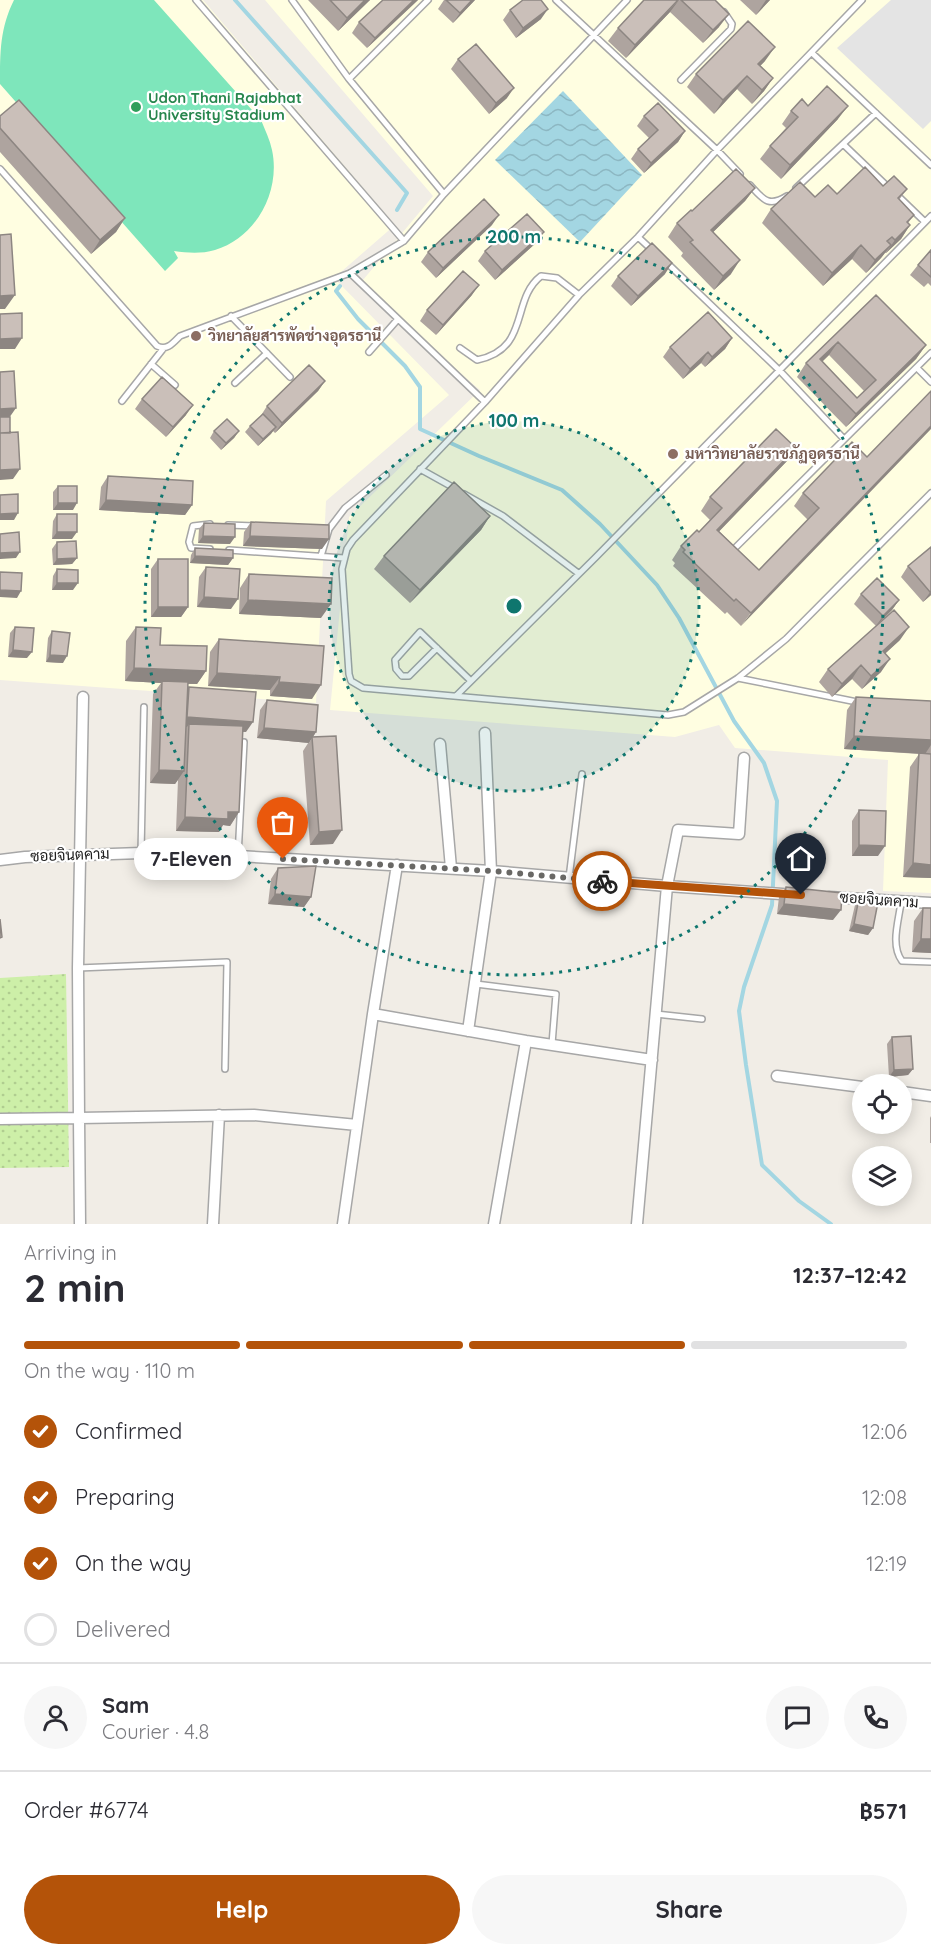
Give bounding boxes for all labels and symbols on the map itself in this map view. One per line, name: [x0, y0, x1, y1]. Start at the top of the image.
place label: Udon Thani Rajabhat University Stadium: [148, 88, 302, 124]
marker: Udon Thani Rajabhat University Stadium: [129, 100, 143, 114]
text: 200 m: [487, 225, 541, 248]
place label: วิทยาลัยสารพัดช่างอุดรธานี: [207, 326, 382, 347]
marker: วิทยาลัยสารพัดช่างอุดรธานี: [189, 329, 203, 343]
text: 100 m: [489, 409, 539, 432]
place label: มหาวิทยาลัยราชภัฏอุดรธานี: [685, 444, 860, 465]
marker: มหาวิทยาลัยราชภัฏอุดรธานี: [666, 447, 680, 461]
centre of rings: [504, 596, 524, 616]
pin: [257, 797, 308, 859]
pin: [775, 833, 826, 895]
callout: 7-Eleven: [133, 838, 247, 880]
street label: ซอยจินตคาม: [30, 844, 110, 865]
courier: [572, 851, 632, 911]
street label: ซอยจินตคาม: [839, 887, 919, 912]

